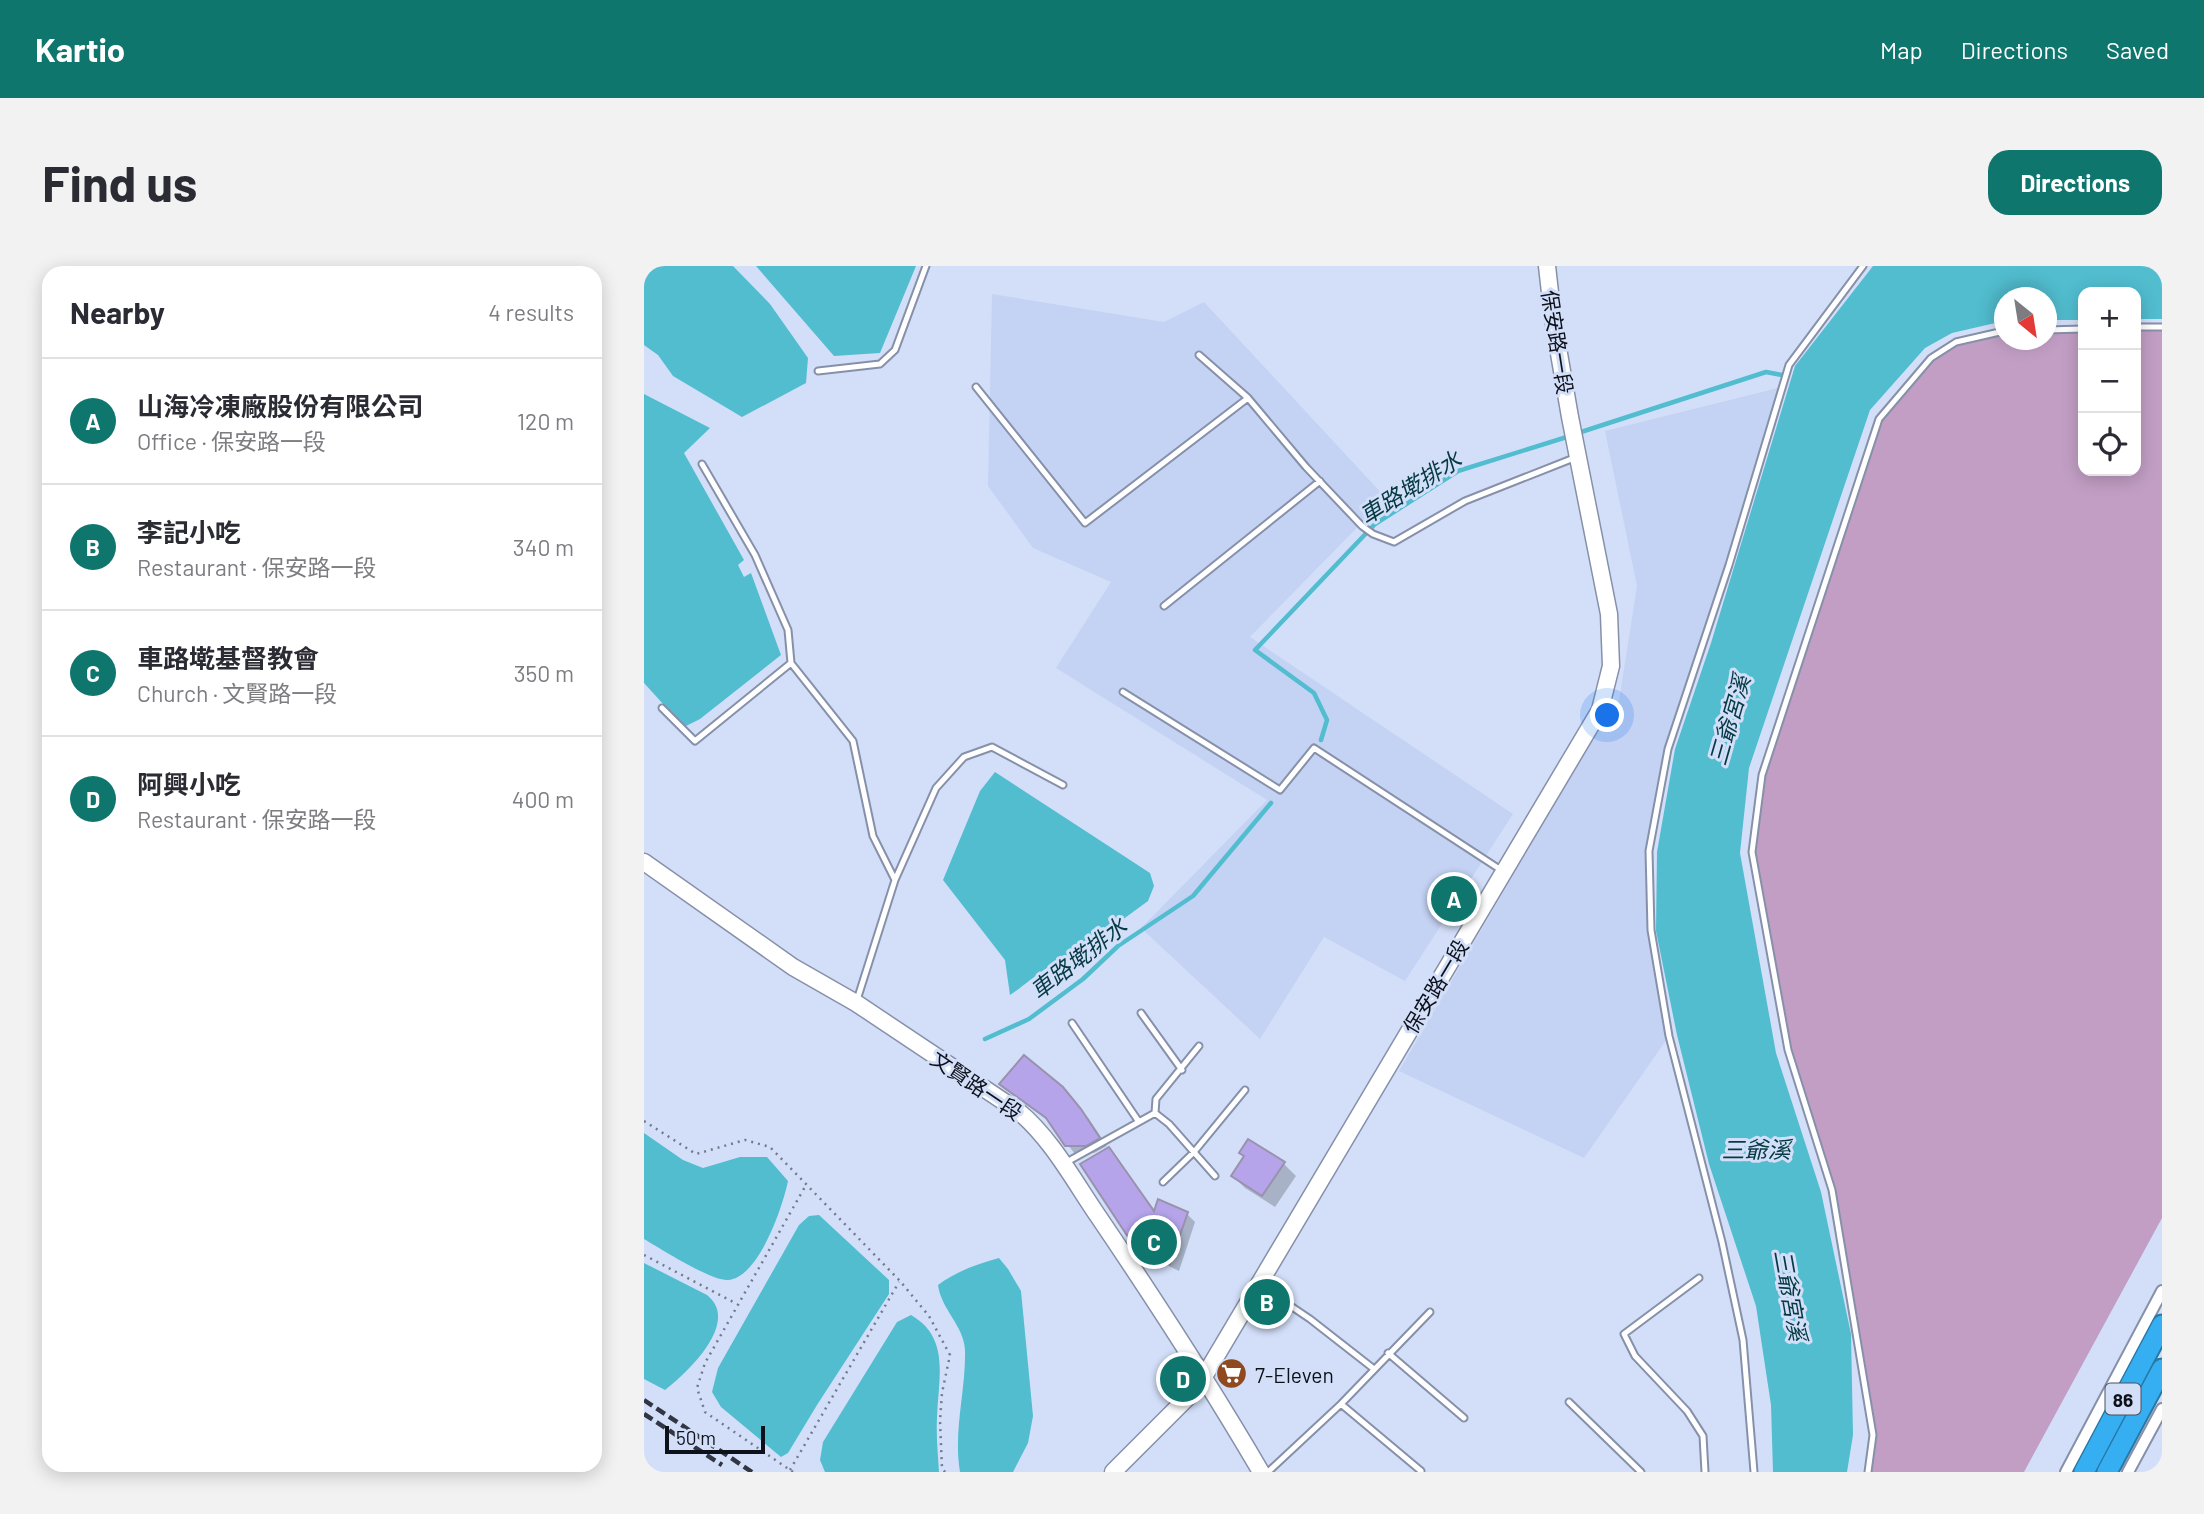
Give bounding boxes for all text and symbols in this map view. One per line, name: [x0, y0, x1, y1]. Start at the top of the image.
text: Kartio: [35, 29, 125, 69]
text: Map: [1880, 35, 1923, 64]
text: Directions: [1961, 35, 2068, 64]
text: Saved: [2106, 35, 2169, 64]
button: Directions: [1988, 150, 2162, 215]
text: Find us: [42, 153, 197, 212]
north arrow: [1994, 287, 2057, 350]
map controls: [2078, 287, 2141, 476]
button: +: [2078, 287, 2141, 350]
street label: 保安路一段: [1537, 288, 1579, 396]
text: Nearby: [70, 294, 165, 330]
text: 4 results: [488, 298, 574, 326]
button: −: [2078, 350, 2141, 413]
text: 山海冷凍廠股份有限公司: [137, 390, 423, 421]
text: A: [85, 407, 101, 435]
text: 120 m: [517, 407, 574, 435]
button: locate: [2078, 413, 2141, 476]
text: Office · 保安路一段: [137, 427, 326, 455]
water label: 車路墘排水: [1354, 444, 1467, 529]
text: 李記小吃: [137, 516, 241, 547]
text: B: [86, 533, 100, 561]
text: 340 m: [513, 533, 574, 561]
text: Restaurant · 保安路一段: [137, 553, 376, 581]
text: 車路墘基督教會: [137, 642, 319, 673]
text: C: [86, 659, 100, 687]
text: 350 m: [514, 659, 574, 687]
water label: 三爺宮溪: [1703, 669, 1756, 768]
text: Church · 文賢路一段: [137, 679, 337, 707]
your location: [1590, 698, 1624, 732]
text: 阿興小吃: [137, 768, 241, 799]
text: D: [86, 785, 100, 813]
text: 400 m: [512, 785, 574, 813]
text: Restaurant · 保安路一段: [137, 805, 376, 833]
pin: A: [1431, 873, 1477, 925]
water label: 車路墘排水: [1024, 911, 1133, 1004]
street label: 保安路一段: [1397, 935, 1473, 1037]
street label: 文賢路一段: [926, 1045, 1028, 1125]
water label: 三爺溪: [1722, 1135, 1794, 1163]
pin: C: [1131, 1216, 1177, 1268]
water label: 三爺宮溪: [1769, 1247, 1813, 1346]
pin: B: [1244, 1276, 1290, 1328]
pin: D: [1160, 1353, 1206, 1405]
supermarket icon: 7-Eleven: [1215, 1357, 1249, 1391]
place label: 7-Eleven: [1255, 1362, 1334, 1387]
road number: 86: [2106, 1384, 2140, 1414]
scale bar: [665, 1423, 765, 1455]
text: 50 m: [676, 1426, 716, 1449]

